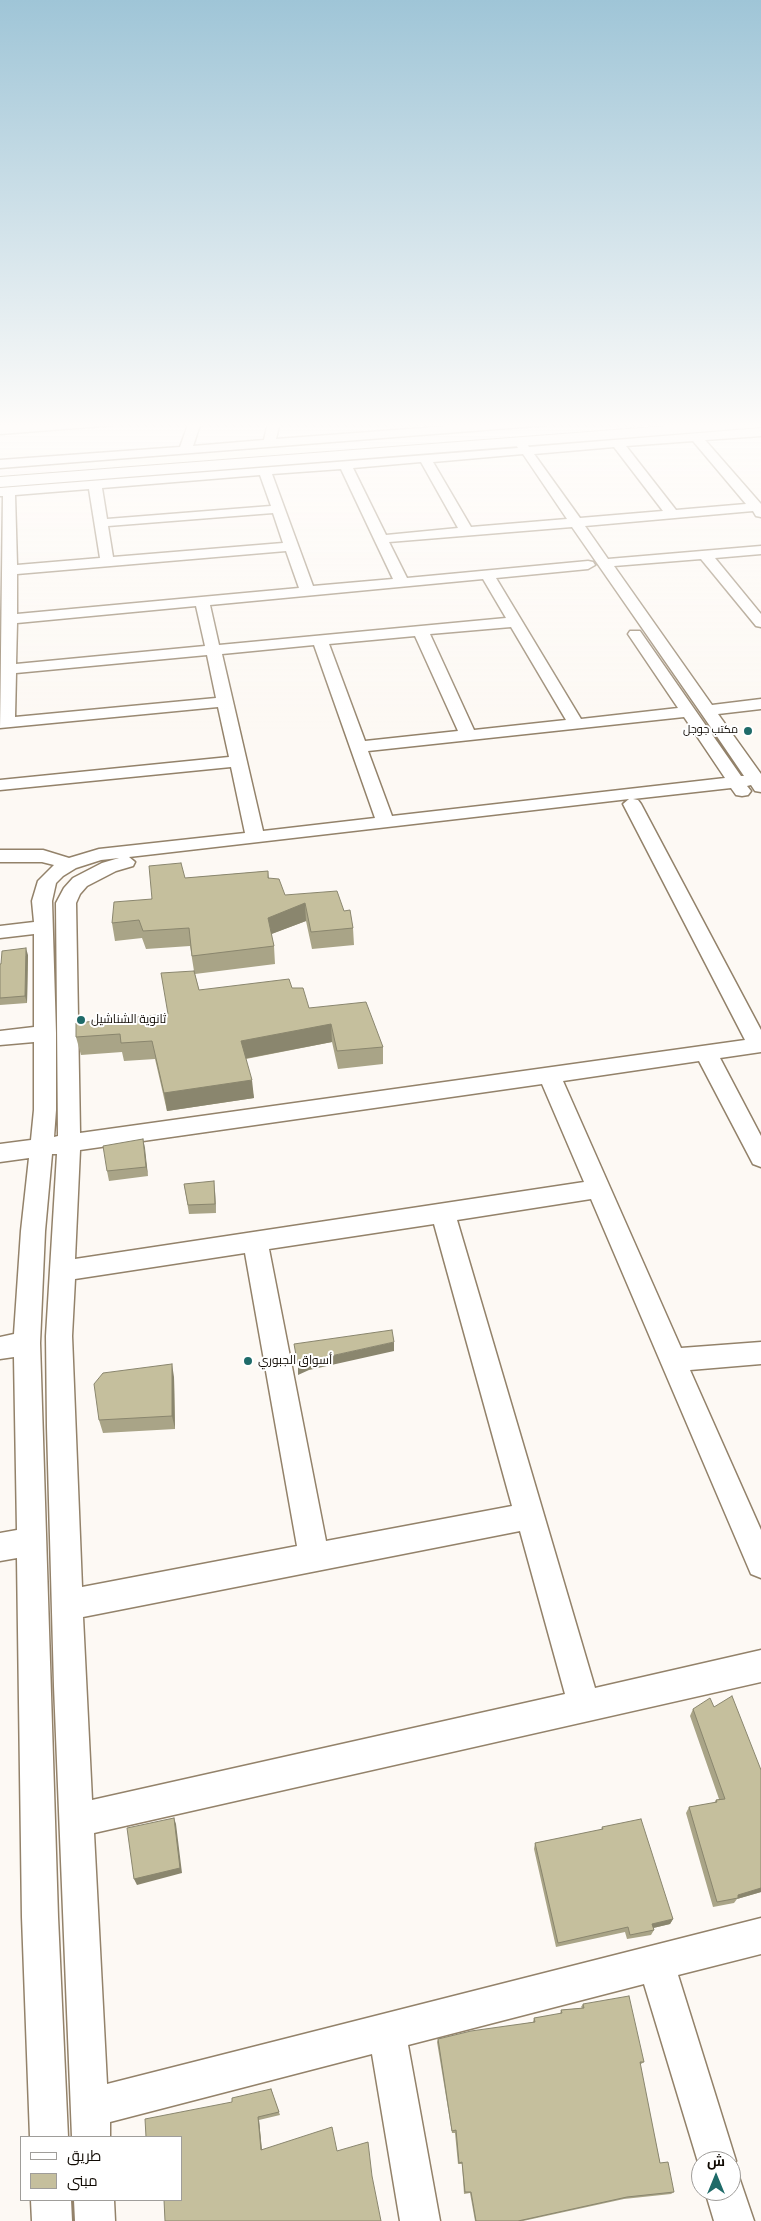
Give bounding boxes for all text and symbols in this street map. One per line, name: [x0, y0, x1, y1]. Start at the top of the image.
place label: مكتب جوجل: [683, 724, 738, 738]
marker: مكتب جوجل: [742, 725, 754, 737]
place label: ثانوية الشناشيل: [91, 1013, 166, 1027]
marker: ثانوية الشناشيل: [75, 1014, 87, 1026]
place label: أسواق الجبوري: [258, 1354, 332, 1368]
marker: أسواق الجبوري: [242, 1355, 254, 1367]
legend: [20, 2136, 182, 2201]
text: طريق: [67, 2146, 101, 2167]
north arrow: [691, 2151, 741, 2201]
text: ش: [707, 2152, 725, 2172]
text: مبنى: [67, 2171, 98, 2192]

